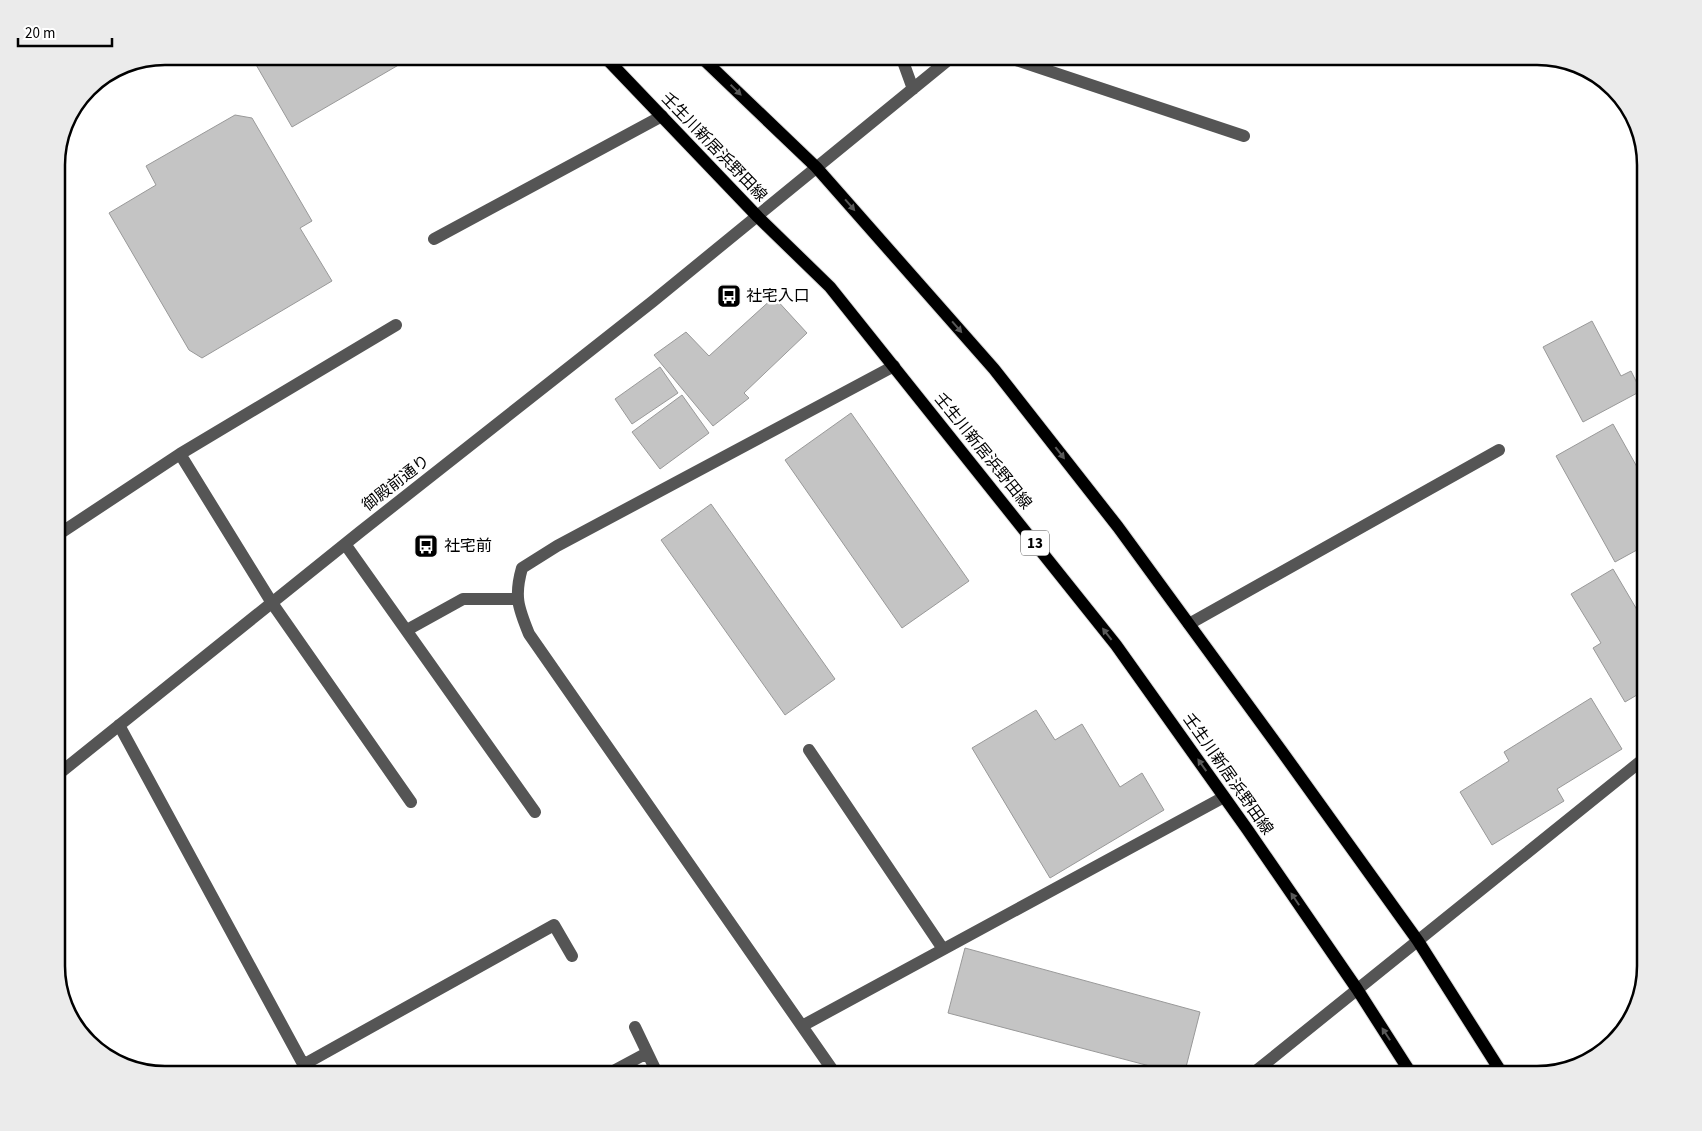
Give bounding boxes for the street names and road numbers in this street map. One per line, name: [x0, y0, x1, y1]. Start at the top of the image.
street label: 壬生川新居浜野田線: [656, 88, 772, 206]
street label: 壬生川新居浜野田線: [929, 388, 1037, 514]
street label: 御殿前通り: [358, 450, 434, 516]
road number: 13: [1021, 530, 1049, 556]
street label: 壬生川新居浜野田線: [1178, 709, 1278, 839]

